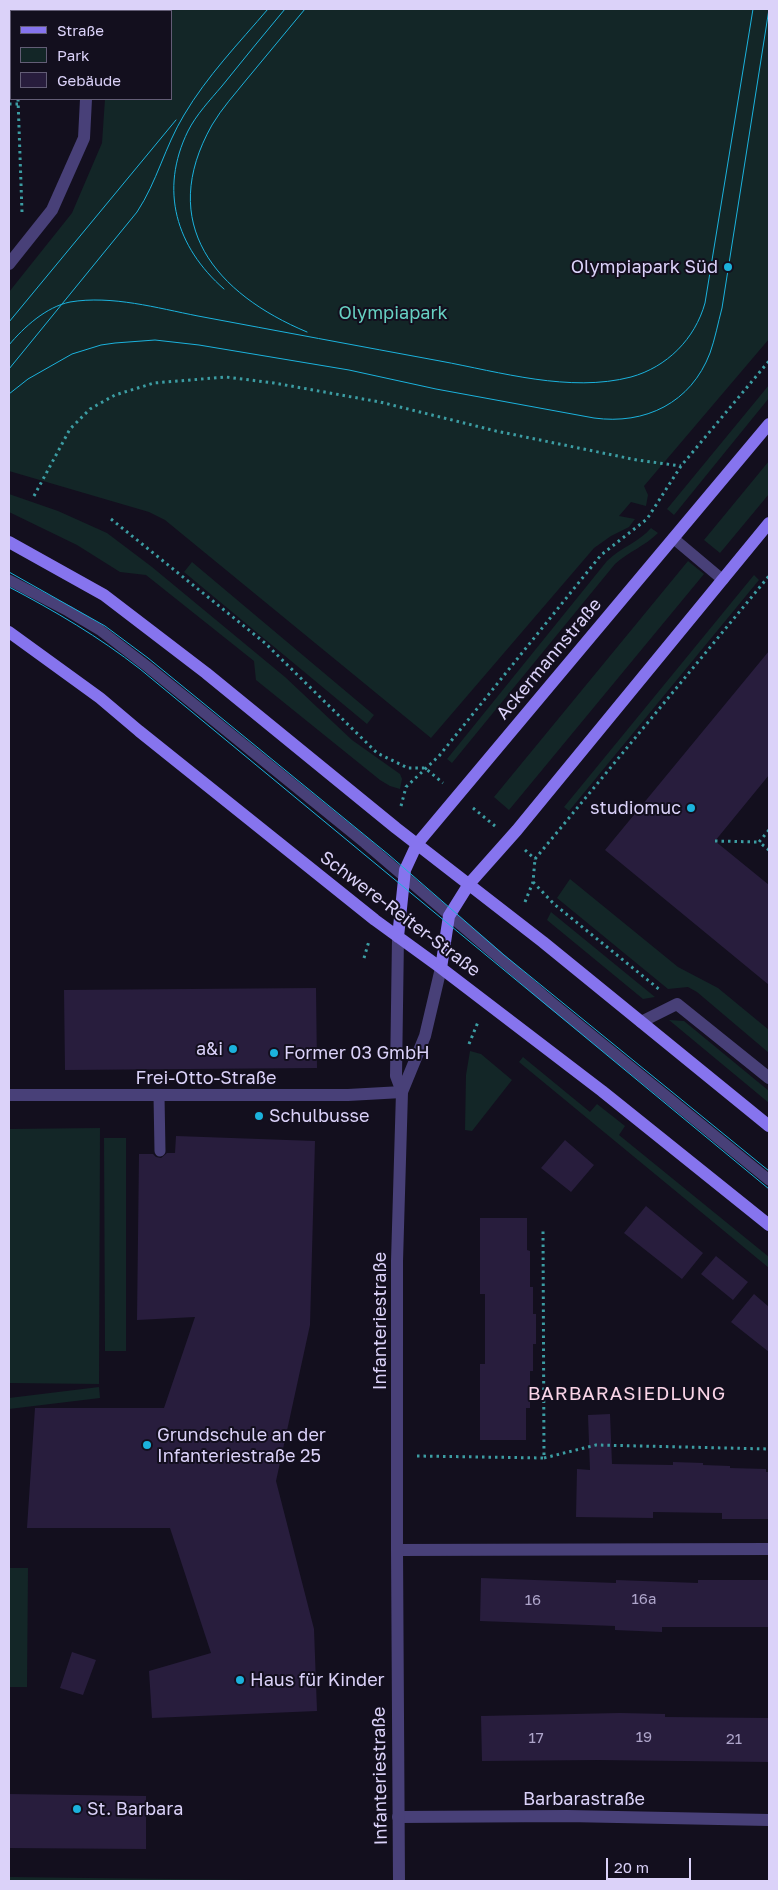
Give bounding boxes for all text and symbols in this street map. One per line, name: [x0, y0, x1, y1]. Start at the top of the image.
legend: [10, 10, 172, 100]
text: Straße: [57, 21, 104, 39]
text: Park: [57, 46, 89, 64]
text: Gebäude: [57, 71, 121, 89]
place label: Olympiapark Süd: [571, 256, 718, 278]
marker: Olympiapark Süd: [722, 261, 734, 273]
park label: Olympiapark: [338, 302, 448, 324]
street label: Ackermannstraße: [492, 594, 606, 724]
place label: studiomuc: [590, 797, 681, 819]
marker: studiomuc: [685, 802, 697, 814]
street label: Schwere-Reiter-Straße: [316, 847, 484, 981]
place label: a&i: [196, 1038, 223, 1060]
place label: Former 03 GmbH: [284, 1042, 430, 1064]
marker: a&i: [227, 1043, 239, 1055]
marker: Former 03 GmbH: [268, 1047, 280, 1059]
street label: Frei-Otto-Straße: [135, 1067, 277, 1089]
place label: Schulbusse: [269, 1105, 370, 1127]
marker: Schulbusse: [253, 1110, 265, 1122]
street label: Infanteriestraße: [369, 1252, 391, 1390]
district label: BARBARASIEDLUNG: [526, 1383, 728, 1405]
place label: Grundschule an der Infanteriestraße 25: [157, 1424, 326, 1466]
marker: Grundschule an der Infanteriestraße 25: [141, 1439, 153, 1451]
house number: 16a: [632, 1590, 656, 1608]
house number: 16: [525, 1591, 541, 1609]
place label: Haus für Kinder: [250, 1669, 385, 1691]
marker: Haus für Kinder: [234, 1674, 246, 1686]
street label: Infanteriestraße: [368, 1707, 392, 1845]
house number: 19: [636, 1728, 652, 1746]
house number: 17: [528, 1729, 544, 1747]
house number: 21: [726, 1730, 742, 1748]
street label: Barbarastraße: [523, 1788, 645, 1810]
place label: St. Barbara: [87, 1798, 183, 1820]
marker: St. Barbara: [71, 1803, 83, 1815]
scale bar: [608, 1848, 693, 1880]
text: 20 m: [614, 1858, 649, 1876]

